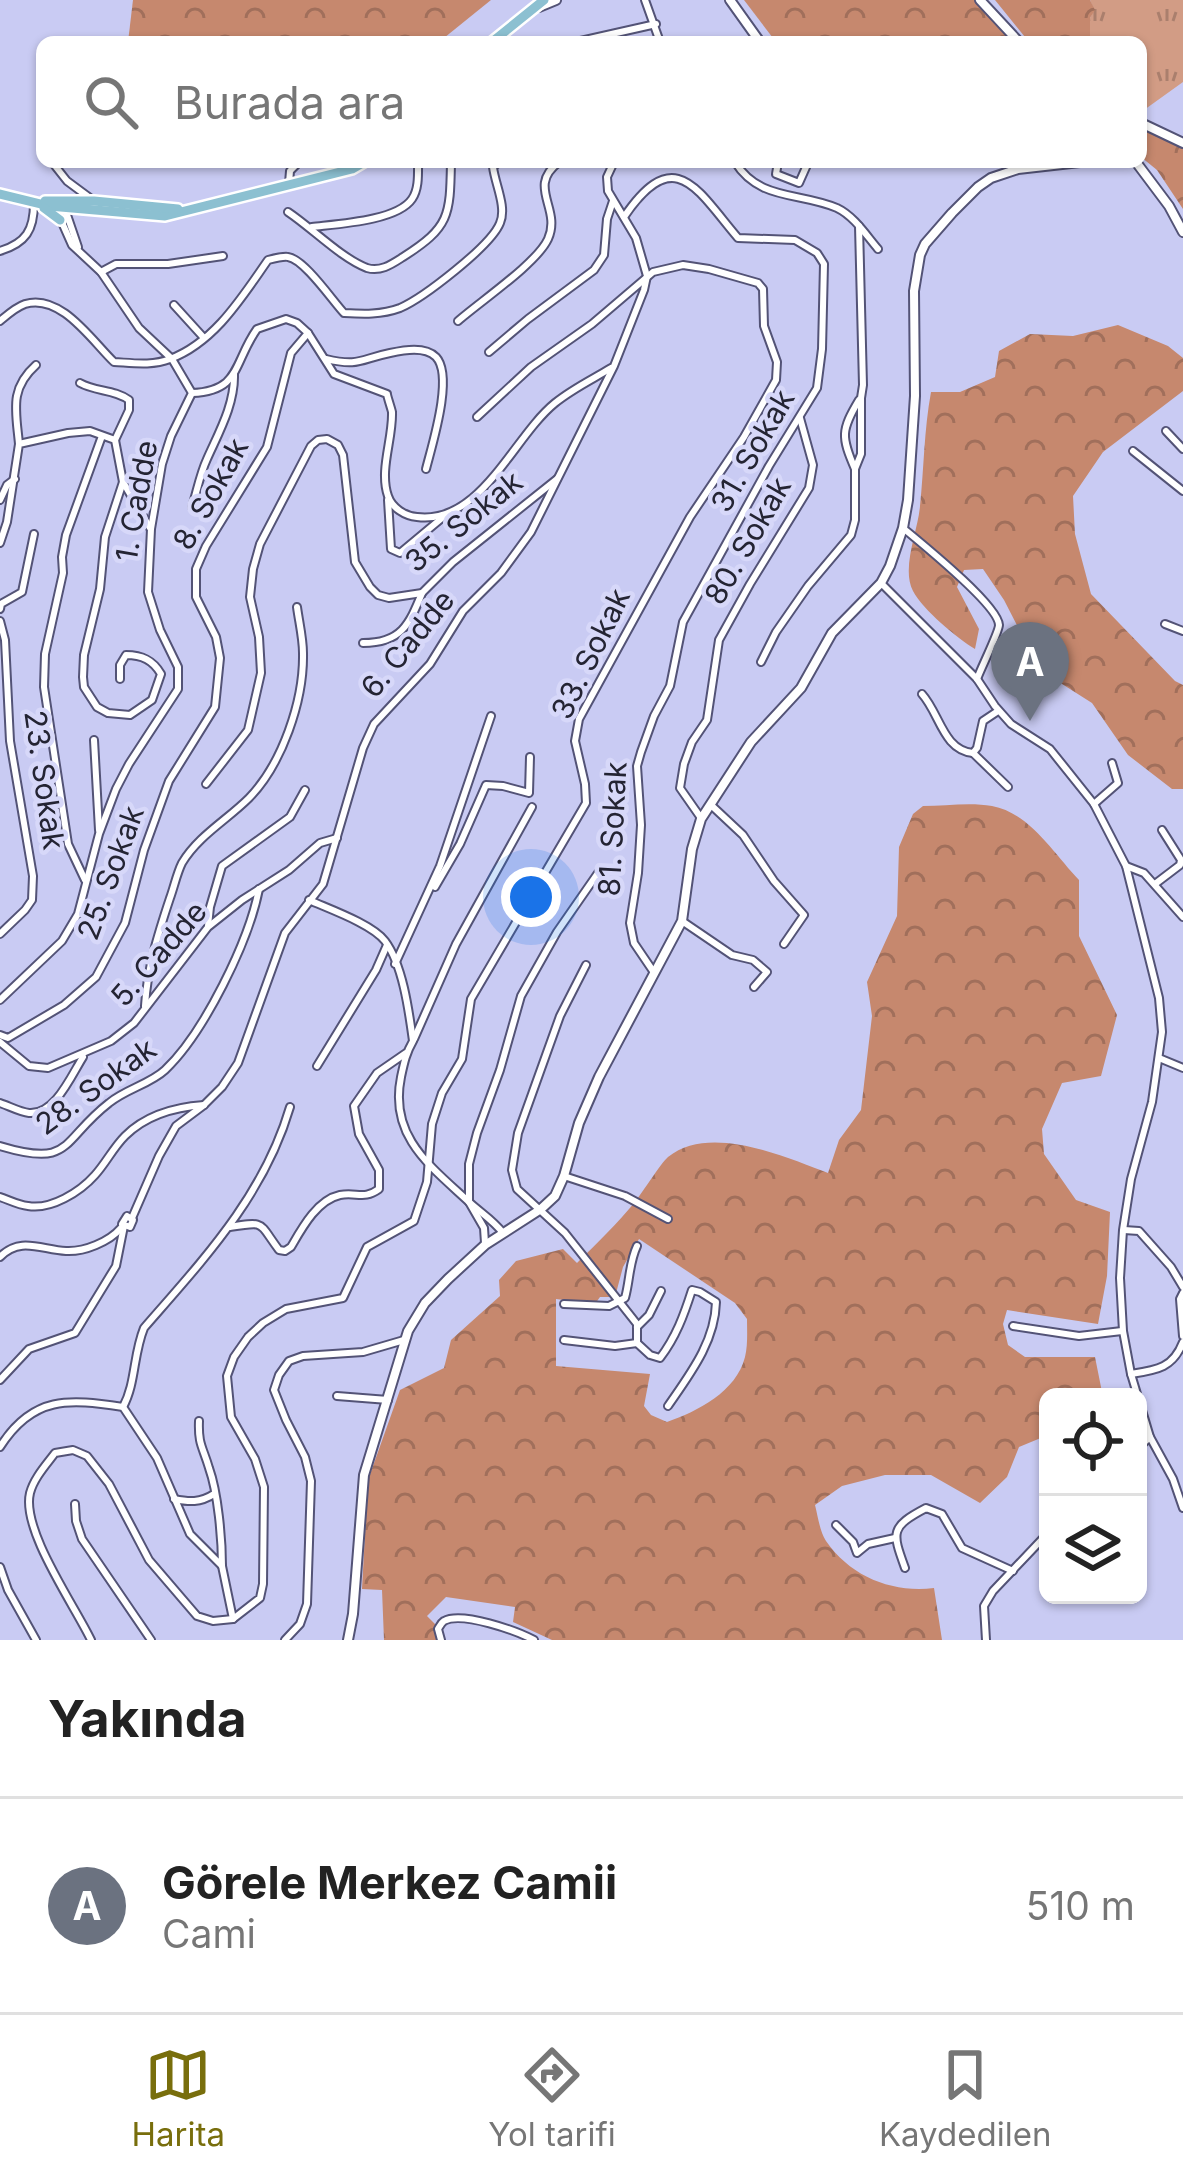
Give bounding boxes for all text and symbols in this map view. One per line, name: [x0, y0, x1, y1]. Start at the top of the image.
search box: [36, 36, 1147, 168]
icon: search: [78, 69, 144, 135]
text: Burada ara: [174, 75, 405, 130]
street label: 31. Sokak: [703, 383, 802, 518]
street label: 8. Sokak: [165, 431, 256, 556]
street label: 1. Cadde: [108, 437, 164, 564]
street label: 35. Sokak: [398, 463, 530, 579]
street label: 80. Sokak: [696, 470, 798, 610]
street label: 6. Cadde: [353, 582, 461, 704]
street label: 33. Sokak: [543, 582, 637, 725]
pin: A: [991, 622, 1069, 721]
street label: 23. Sokak: [17, 708, 73, 852]
street label: 81. Sokak: [590, 760, 634, 897]
street label: 25. Sokak: [69, 800, 151, 945]
your location: [501, 867, 561, 927]
street label: 5. Cadde: [103, 893, 214, 1013]
street label: 28. Sokak: [28, 1030, 163, 1142]
map controls: [1039, 1388, 1147, 1604]
button: locate: [1039, 1388, 1147, 1496]
button: layers: [1039, 1496, 1147, 1604]
text: Yakında: [48, 1688, 247, 1749]
text: Görele Merkez Camii: [162, 1855, 617, 1910]
text: A: [72, 1882, 102, 1929]
text: 510 m: [1026, 1882, 1135, 1929]
text: Cami: [162, 1910, 256, 1957]
tab: Harita: [132, 2042, 225, 2154]
tab: Yol tarifi: [488, 2042, 616, 2154]
tab: Kaydedilen: [879, 2042, 1051, 2154]

